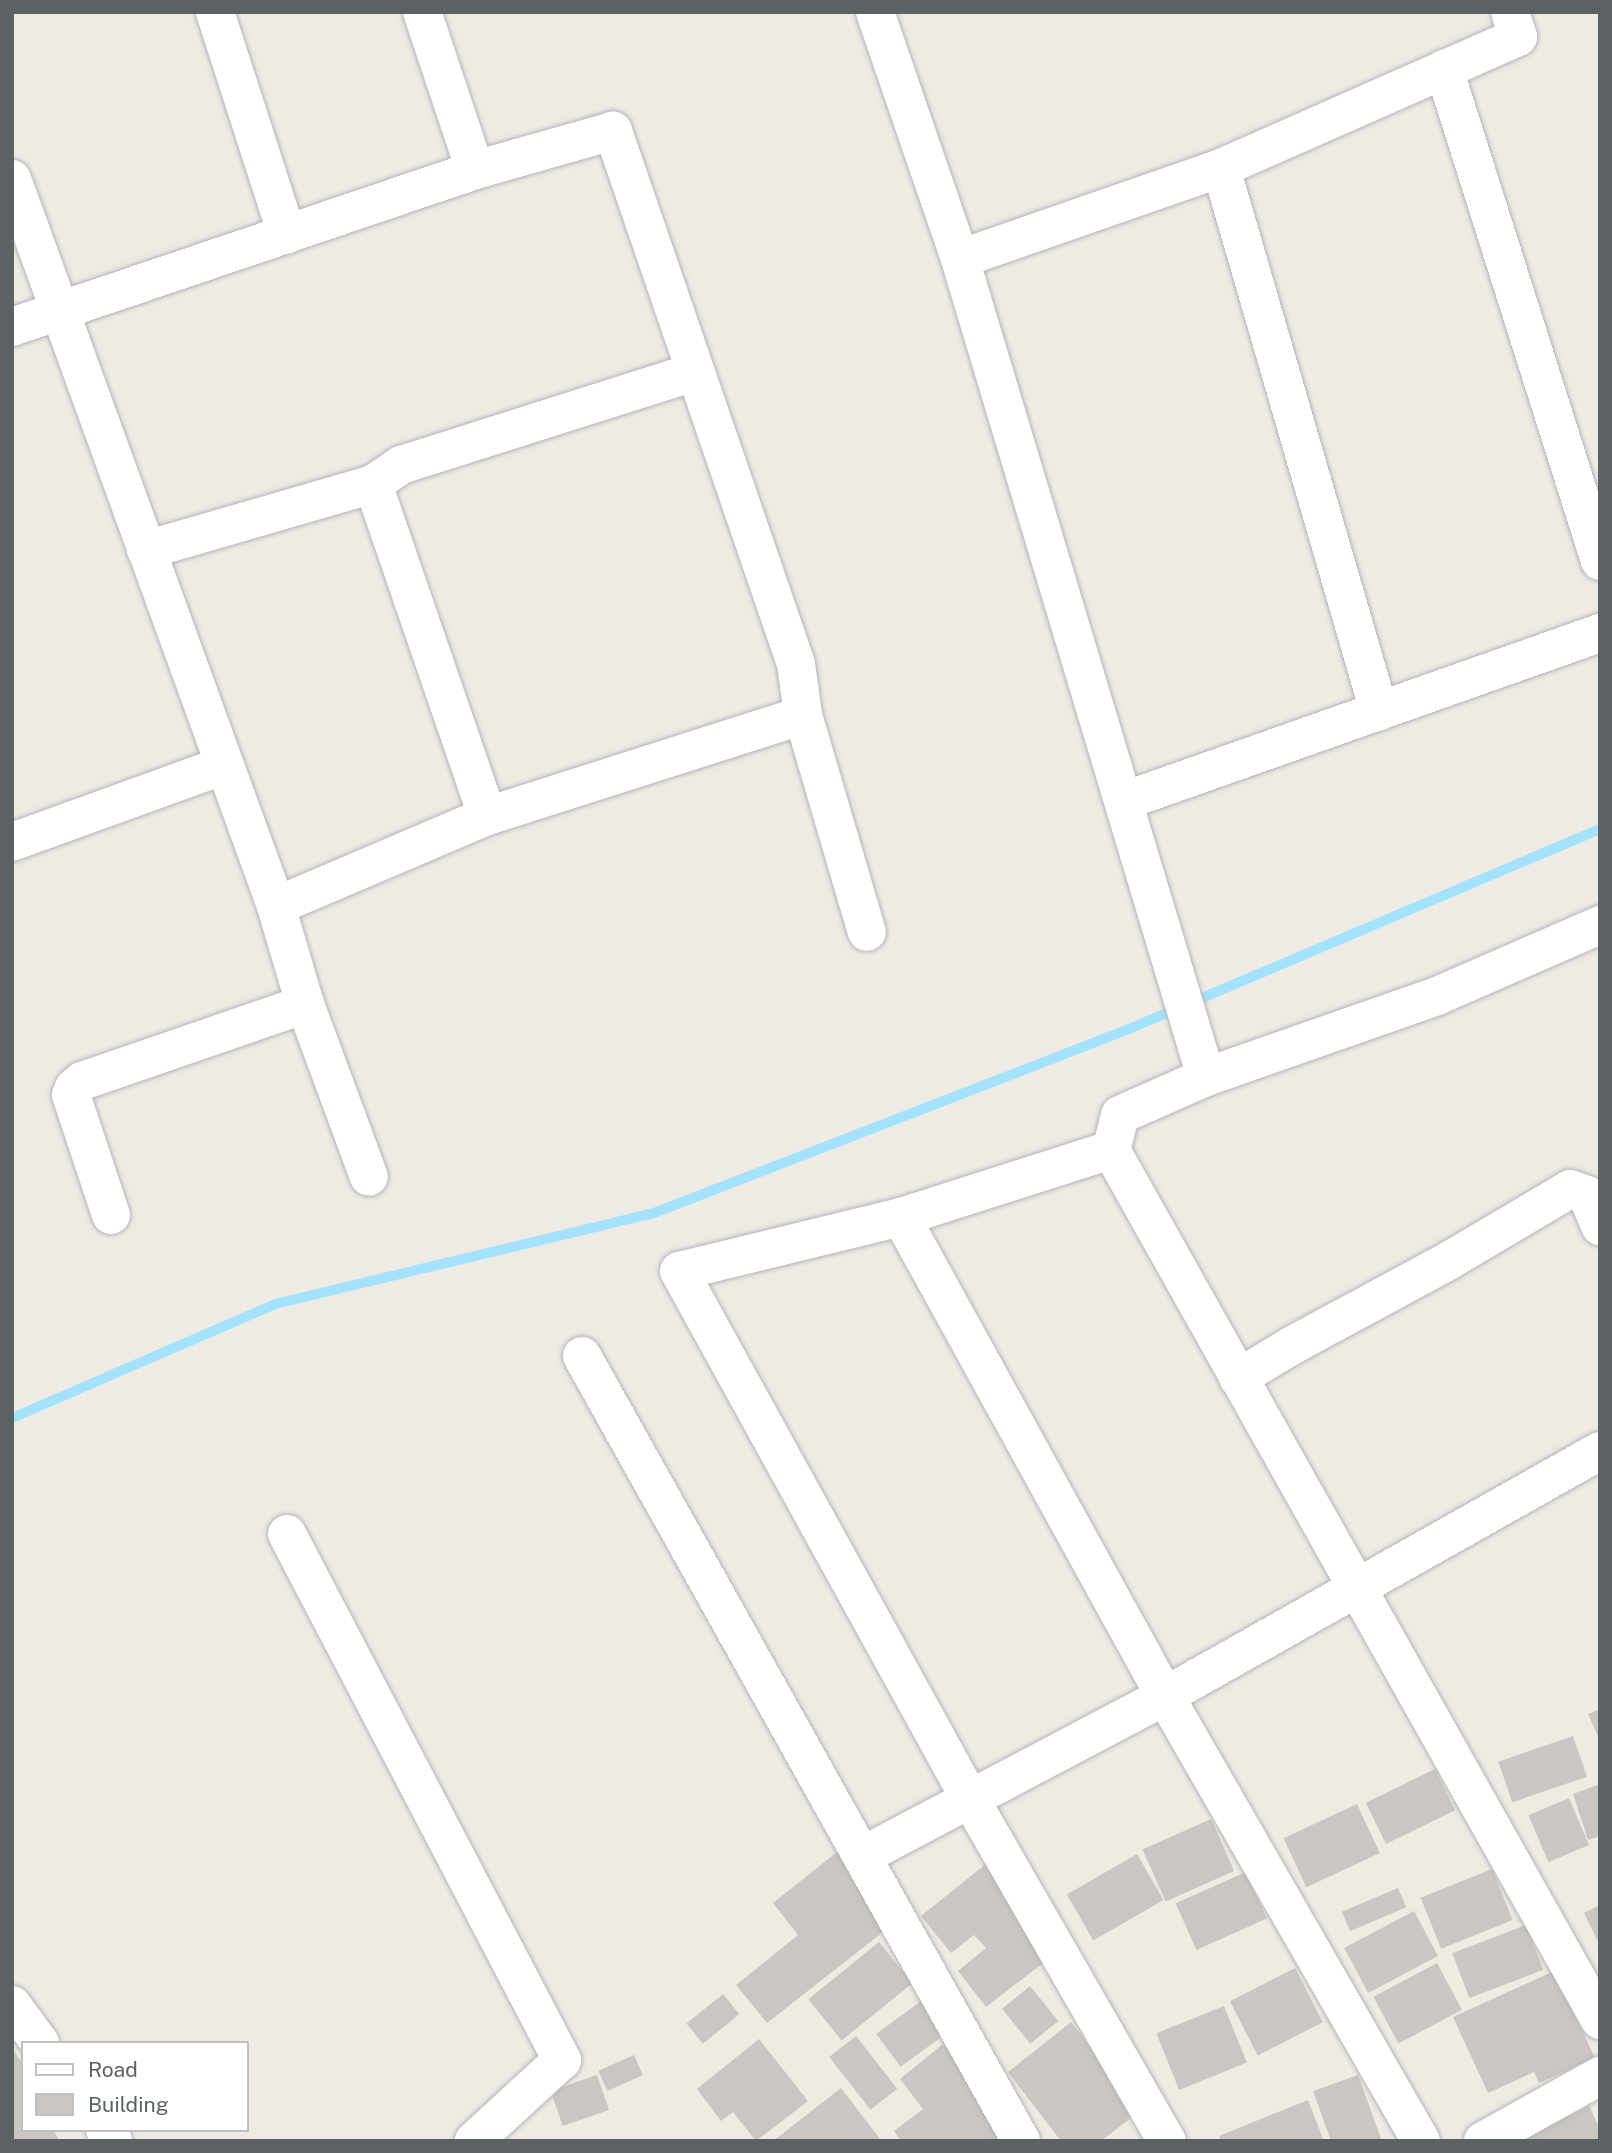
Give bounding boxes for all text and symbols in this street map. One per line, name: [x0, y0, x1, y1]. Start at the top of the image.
legend: [21, 2041, 248, 2132]
text: Road: [88, 2057, 138, 2082]
text: Building: [88, 2092, 169, 2117]

